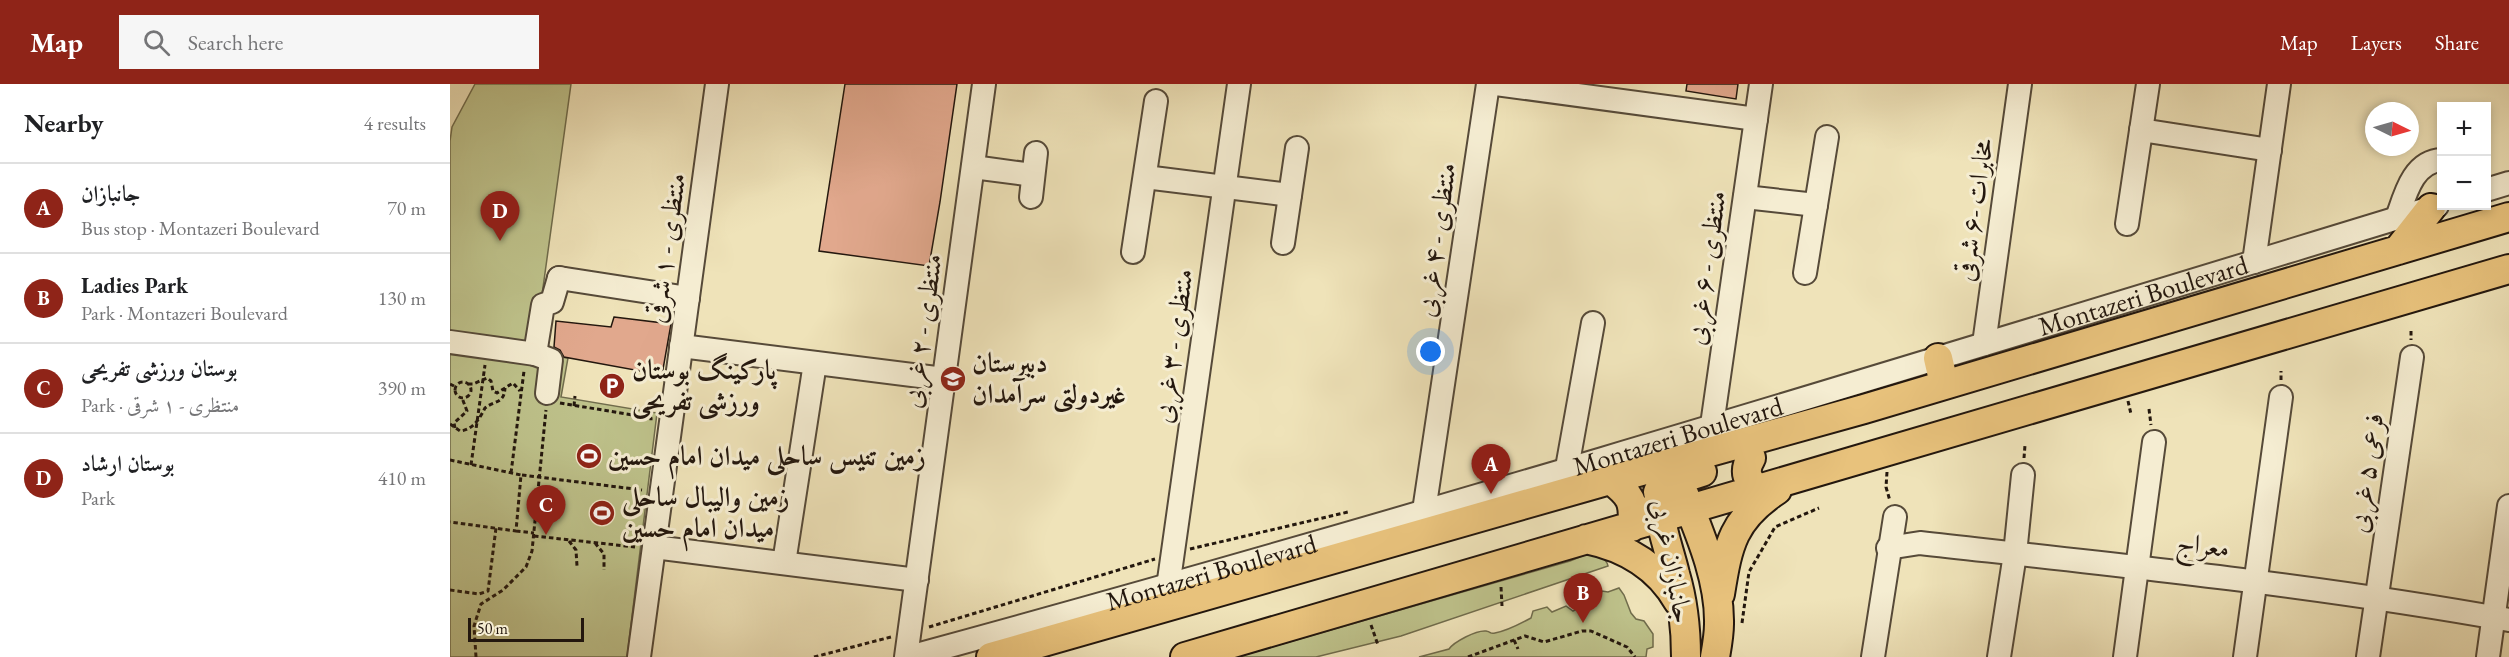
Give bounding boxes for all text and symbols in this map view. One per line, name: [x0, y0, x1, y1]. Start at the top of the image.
search box: [119, 15, 539, 69]
text: Map: [30, 24, 83, 60]
icon: search: [140, 26, 173, 59]
text: Search here: [188, 28, 283, 57]
text: Map: [2280, 29, 2318, 56]
text: Layers: [2351, 29, 2402, 56]
text: Share: [2435, 29, 2479, 56]
north arrow: [2365, 102, 2419, 156]
map controls: [2437, 102, 2491, 210]
button: +: [2437, 102, 2491, 156]
text: Nearby: [24, 106, 104, 140]
text: 4 results: [363, 110, 426, 136]
street label: مخابرات -۶ شرقی: [1946, 136, 2002, 284]
button: −: [2437, 156, 2491, 210]
street label: منتظری - ۴ غربی: [1407, 160, 1466, 320]
street label: منتظری - ۱ شرقی: [638, 171, 694, 325]
text: جانبازان: [81, 179, 140, 208]
street label: منتظری - ۶ غربی: [1677, 188, 1736, 348]
pin: D: [481, 192, 520, 241]
text: A: [36, 195, 51, 221]
text: 70 m: [387, 195, 426, 221]
text: Bus stop · Montazeri Boulevard: [81, 215, 320, 241]
street label: Montazeri Boulevard: [2034, 247, 2252, 344]
street label: منتظری - ۲ غربی: [893, 251, 952, 411]
street label: منتظری - ۳ غربی: [1144, 266, 1203, 426]
text: Ladies Park: [81, 271, 188, 300]
text: B: [37, 285, 50, 311]
text: 130 m: [378, 285, 426, 311]
text: Park · Montazeri Boulevard: [81, 300, 288, 326]
your location: [1416, 337, 1445, 366]
place label: دبیرستان غیردولتی سرآمدان: [972, 345, 1126, 413]
place label: پارکینگ بوستان ورزشی تفریحی: [632, 352, 778, 420]
text: بوستان ورزشی تفریحی: [81, 354, 238, 383]
school or university icon: دبیرستان غیردولتی سرآمدان: [938, 364, 968, 394]
parking icon: پارکینگ بوستان ورزشی تفریحی: [597, 371, 627, 401]
text: C: [36, 375, 51, 401]
text: 390 m: [378, 375, 426, 401]
street label: Montazeri Boulevard: [1569, 388, 1787, 484]
text: Park · منتظری - ۱ شرقی: [81, 392, 239, 418]
street label: فرعی ۵ غربی: [2340, 411, 2393, 535]
place label: زمین تنیس ساحلی میدان امام حسین: [608, 438, 926, 480]
sports icon: زمین تنیس ساحلی میدان امام حسین: [574, 441, 604, 471]
pin: A: [1472, 444, 1510, 494]
text: بوستان ارشاد: [81, 449, 174, 478]
text: D: [36, 465, 51, 491]
text: 410 m: [378, 465, 426, 491]
place label: زمین والیبال ساحلی میدان امام حسین: [621, 479, 790, 552]
text: Park: [81, 485, 115, 511]
pin: C: [526, 486, 566, 535]
street label: جانبازان غربی: [1641, 496, 1702, 626]
sports icon: زمین والیبال ساحلی میدان امام حسین: [587, 498, 617, 528]
street label: معراج: [2174, 524, 2232, 572]
street label: Montazeri Boulevard: [1102, 525, 1321, 619]
pin: B: [1564, 574, 1602, 623]
scale bar: [468, 615, 584, 642]
text: 50 m: [477, 618, 508, 639]

